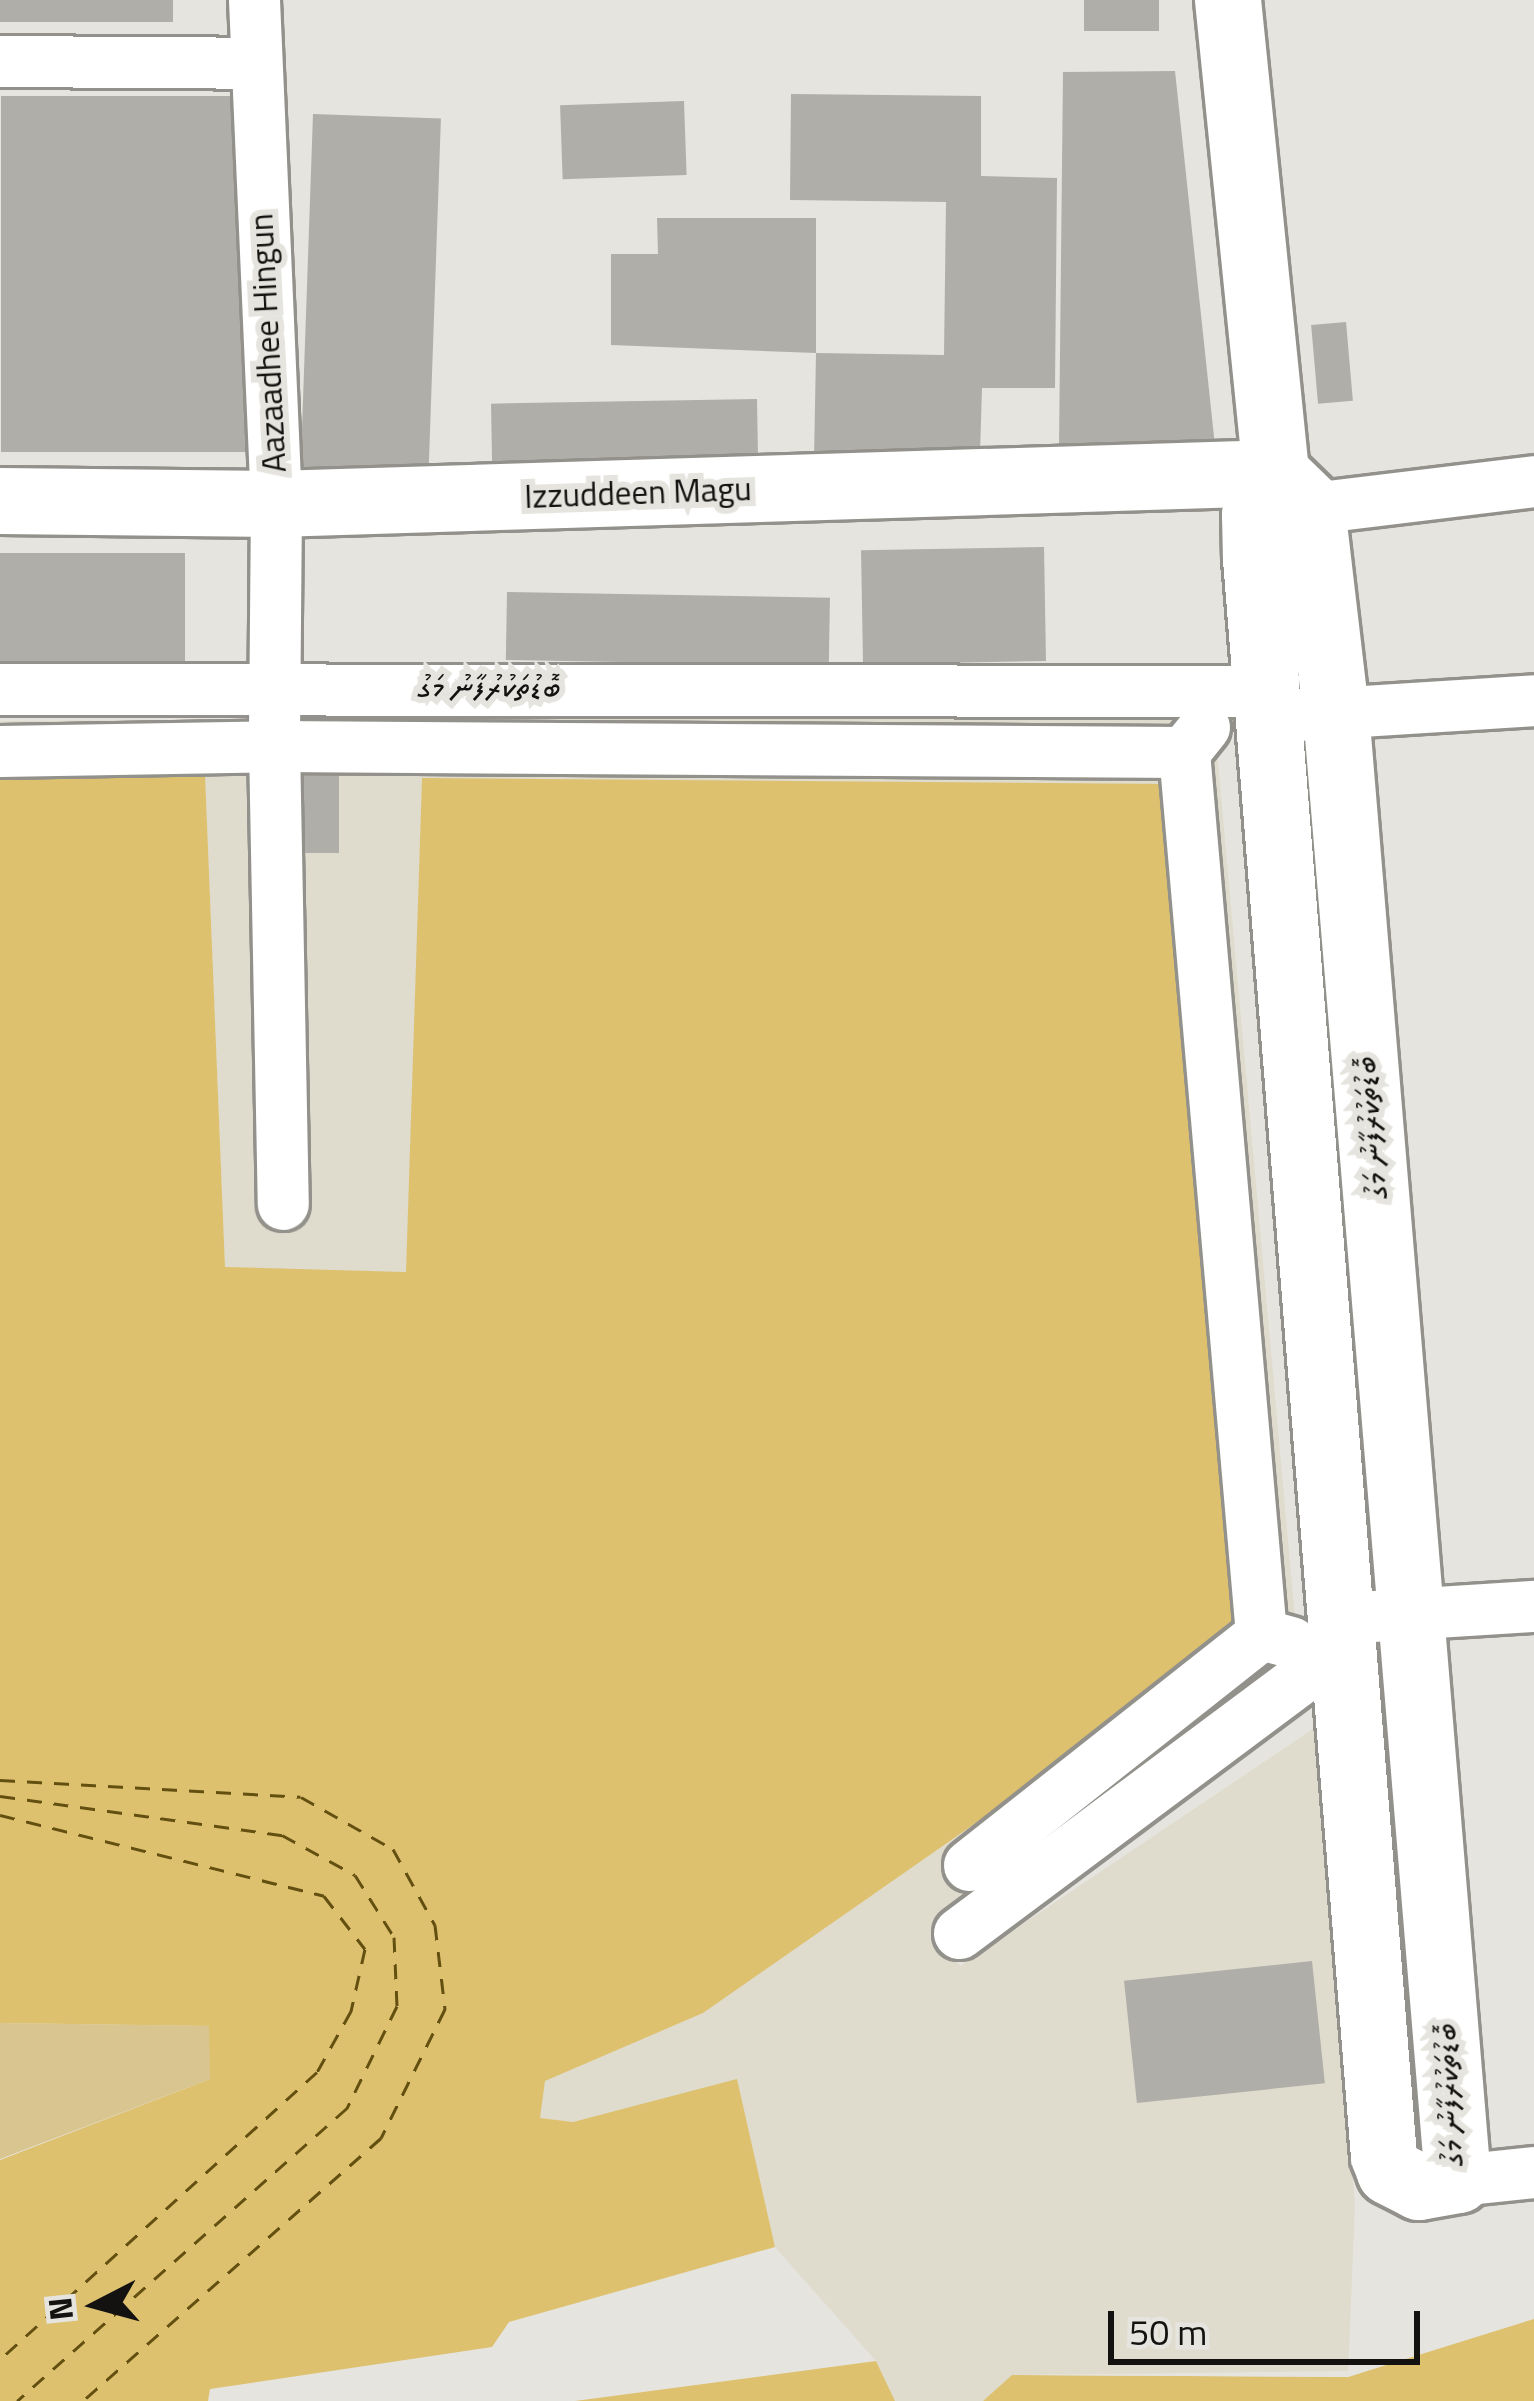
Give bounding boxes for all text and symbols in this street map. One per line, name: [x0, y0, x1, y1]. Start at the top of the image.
street label: Aazaadhee Hingun: [241, 212, 295, 474]
street label: Izzuddeen Magu: [524, 469, 752, 517]
street label: ބޮޑުތަކުރުފާނު މަގު: [417, 667, 561, 707]
street label: ބޮޑުތަކުރުފާނު މަގު: [1345, 1055, 1397, 1201]
street label: ބޮޑުތަކުރުފާނު މަގު: [1425, 2022, 1473, 2168]
north arrow: [36, 2245, 156, 2365]
scale bar: [1114, 2287, 1426, 2361]
text: N: [34, 2295, 86, 2323]
text: 50 m: [1129, 2304, 1207, 2359]

